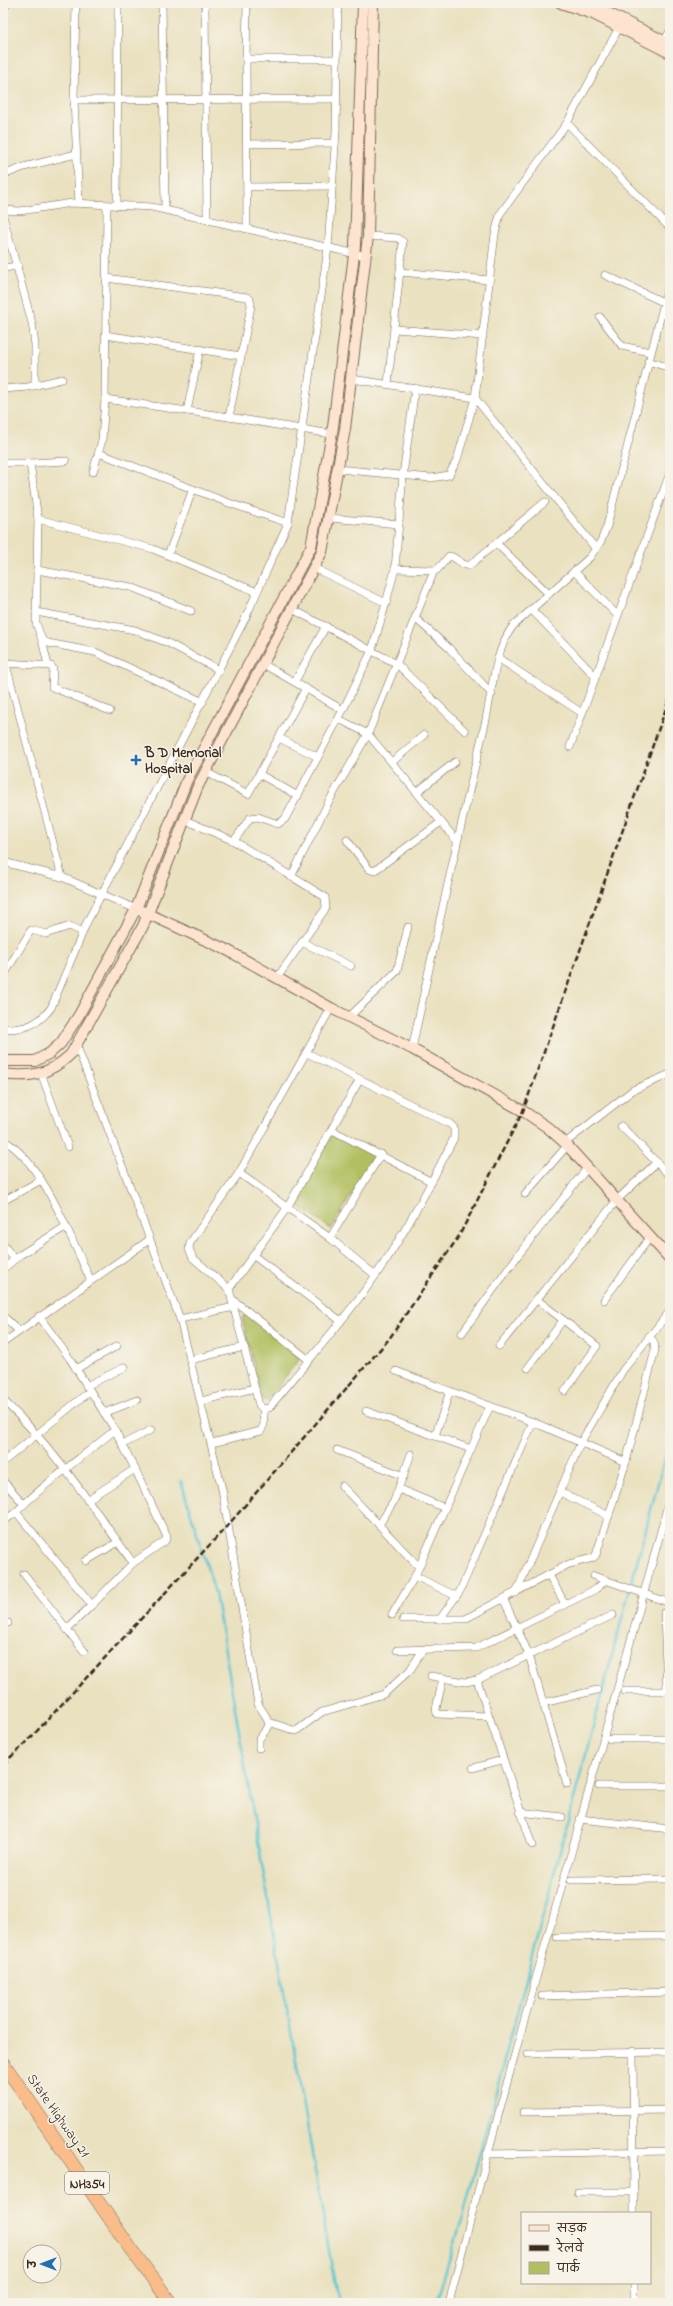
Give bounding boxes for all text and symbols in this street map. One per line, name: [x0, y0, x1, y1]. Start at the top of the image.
place label: B D Memorial Hospital: [144, 743, 222, 780]
marker: B D Memorial Hospital: [130, 754, 142, 766]
street label: State Highway 21: [20, 2070, 95, 2163]
road number: NH354: [65, 2172, 109, 2194]
legend: [521, 2212, 651, 2284]
text: सड़क: [556, 2220, 588, 2238]
text: रेलवे: [555, 2237, 584, 2258]
north arrow: [22, 2244, 62, 2284]
text: पार्क: [556, 2258, 581, 2278]
text: उ: [25, 2259, 41, 2269]

